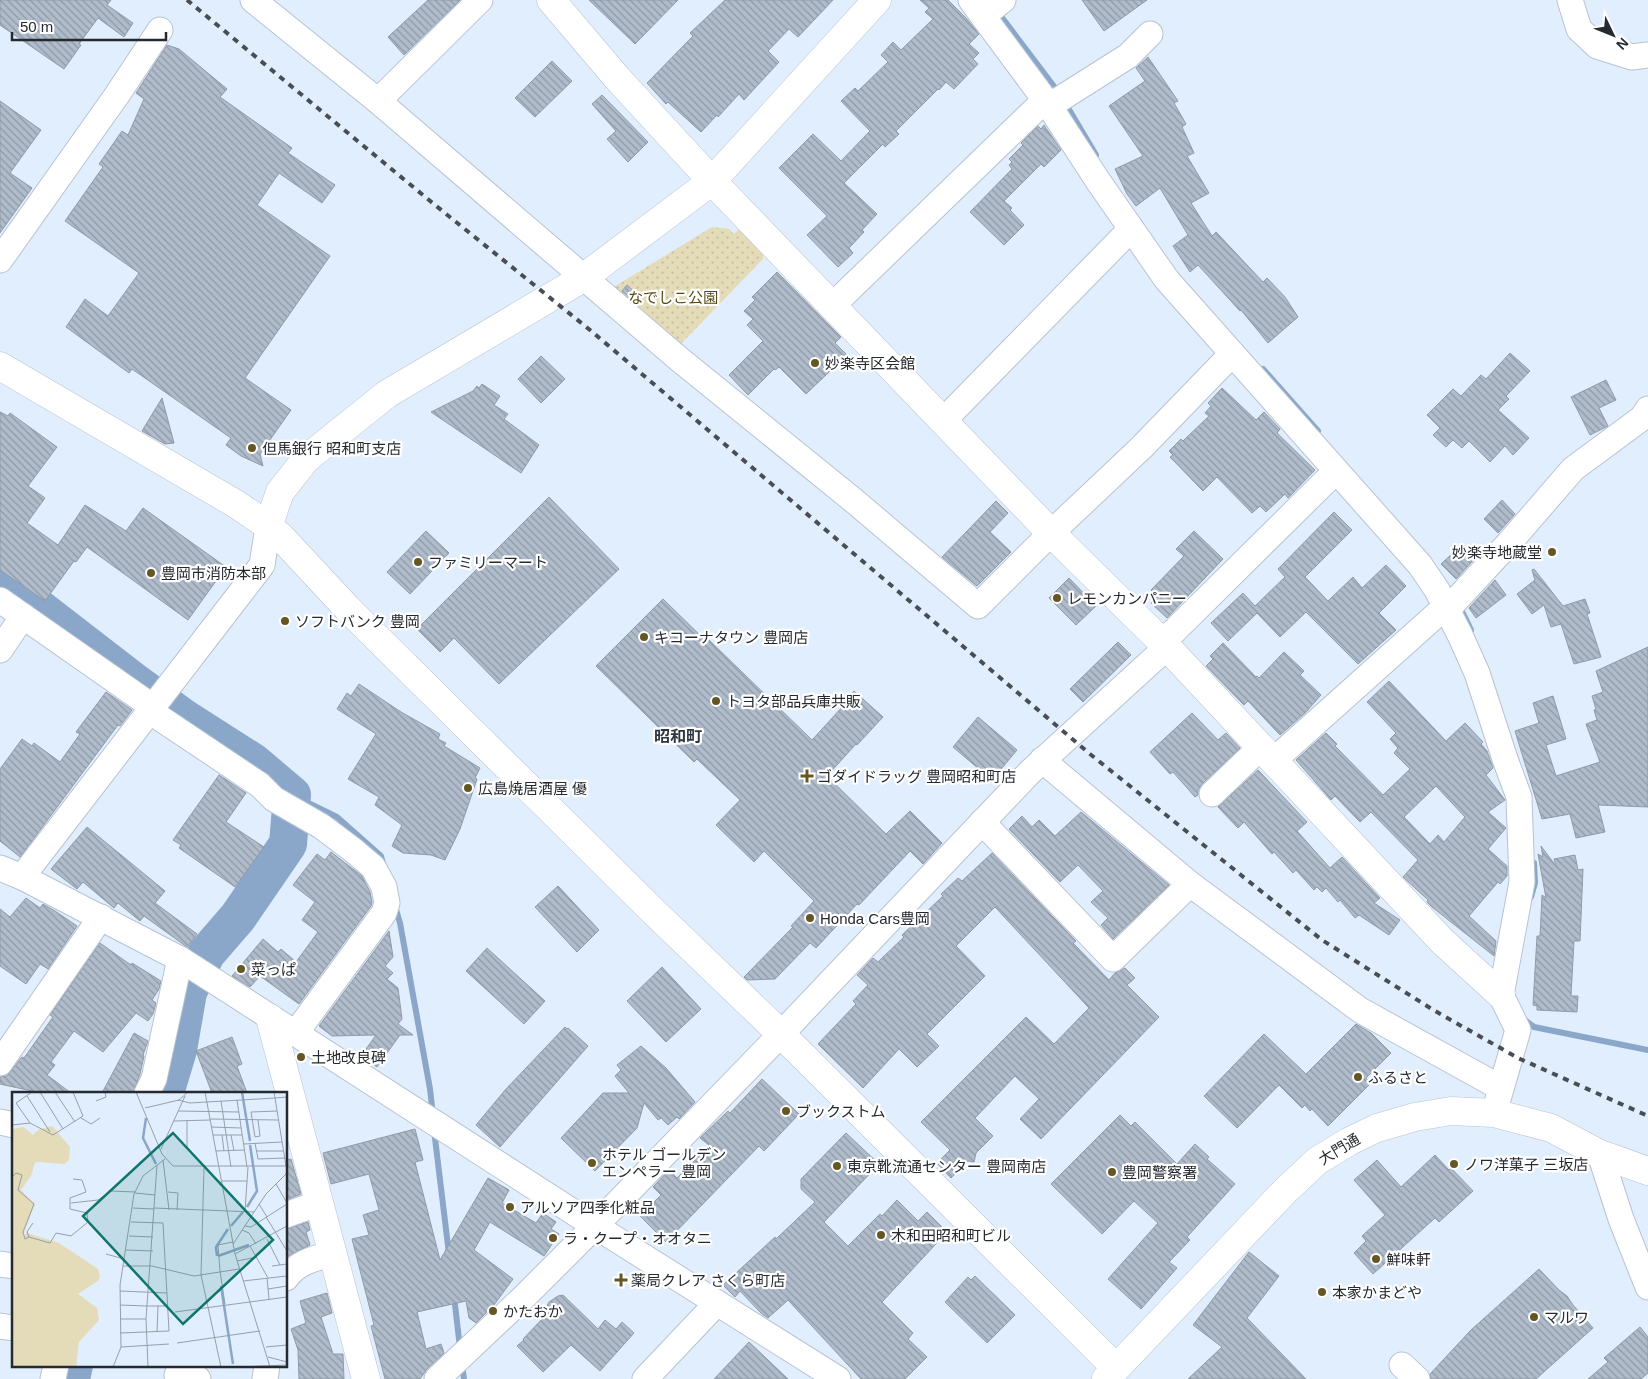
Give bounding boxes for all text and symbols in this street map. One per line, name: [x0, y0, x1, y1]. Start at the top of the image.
scale bar: [12, 10, 166, 42]
north arrow: [1588, 10, 1638, 60]
text: 50 m: [20, 18, 53, 35]
text: N: [1613, 35, 1632, 53]
park label: なでしこ公園: [628, 289, 718, 306]
place label: 妙楽寺区会館: [825, 355, 915, 372]
marker: 妙楽寺区会館: [809, 357, 821, 369]
place label: 但馬銀行 昭和町支店: [262, 440, 401, 457]
marker: 但馬銀行 昭和町支店: [246, 442, 258, 454]
place label: 妙楽寺地蔵堂: [1452, 544, 1542, 561]
marker: 妙楽寺地蔵堂: [1546, 546, 1558, 558]
place label: ファミリーマート: [428, 554, 548, 571]
marker: ファミリーマート: [412, 556, 424, 568]
place label: 豊岡市消防本部: [161, 565, 266, 582]
marker: 豊岡市消防本部: [145, 567, 157, 579]
place label: レモンカンパニー: [1067, 590, 1187, 607]
marker: レモンカンパニー: [1051, 592, 1063, 604]
place label: ソフトバンク 豊岡: [295, 613, 420, 630]
marker: ソフトバンク 豊岡: [279, 615, 291, 627]
place label: キコーナタウン 豊岡店: [654, 629, 808, 646]
marker: キコーナタウン 豊岡店: [638, 631, 650, 643]
place label: トヨタ部品兵庫共販: [726, 693, 861, 710]
marker: トヨタ部品兵庫共販: [710, 695, 722, 707]
district label: 昭和町: [654, 728, 702, 745]
place label: ゴダイドラッグ 豊岡昭和町店: [817, 768, 1016, 785]
marker: ゴダイドラッグ 豊岡昭和町店: [801, 770, 813, 782]
place label: 広島焼居酒屋 優: [478, 780, 587, 797]
marker: 広島焼居酒屋 優: [462, 782, 474, 794]
place label: Honda Cars豊岡: [820, 910, 930, 927]
marker: Honda Cars豊岡: [804, 912, 816, 924]
place label: 菜っぱ: [251, 961, 296, 978]
marker: 菜っぱ: [235, 963, 247, 975]
place label: 土地改良碑: [311, 1049, 386, 1066]
marker: 土地改良碑: [295, 1051, 307, 1063]
place label: ふるさと: [1368, 1069, 1428, 1086]
marker: ふるさと: [1352, 1071, 1364, 1083]
inset map: [12, 1092, 288, 1366]
place label: ブックストム: [796, 1103, 886, 1120]
marker: ブックストム: [780, 1105, 792, 1117]
street label: 大門通: [1315, 1130, 1363, 1168]
place label: ホテル ゴールデン エンペラー 豊岡: [602, 1146, 726, 1180]
place label: ノワ洋菓子 三坂店: [1464, 1156, 1588, 1173]
marker: ホテル ゴールデン エンペラー 豊岡: [586, 1157, 598, 1169]
place label: 東京靴流通センター 豊岡南店: [847, 1158, 1046, 1175]
marker: ノワ洋菓子 三坂店: [1448, 1158, 1460, 1170]
marker: 東京靴流通センター 豊岡南店: [831, 1160, 843, 1172]
place label: 豊岡警察署: [1122, 1164, 1197, 1181]
marker: 豊岡警察署: [1106, 1166, 1118, 1178]
place label: アルソア四季化粧品: [520, 1199, 655, 1216]
marker: アルソア四季化粧品: [504, 1201, 516, 1213]
place label: 木和田昭和町ビル: [891, 1227, 1011, 1244]
marker: 木和田昭和町ビル: [875, 1229, 887, 1241]
place label: ラ・クープ・オオタニ: [563, 1230, 712, 1247]
marker: ラ・クープ・オオタニ: [547, 1232, 559, 1244]
place label: 鮮味軒: [1386, 1251, 1431, 1268]
marker: 鮮味軒: [1370, 1253, 1382, 1265]
place label: 薬局クレア さくら町店: [631, 1272, 785, 1289]
marker: 薬局クレア さくら町店: [615, 1274, 627, 1286]
place label: 本家かまどや: [1332, 1284, 1422, 1301]
marker: 本家かまどや: [1316, 1286, 1328, 1298]
place label: かたおか: [503, 1303, 563, 1320]
marker: かたおか: [487, 1305, 499, 1317]
place label: マルワ: [1544, 1309, 1589, 1326]
marker: マルワ: [1528, 1311, 1540, 1323]

